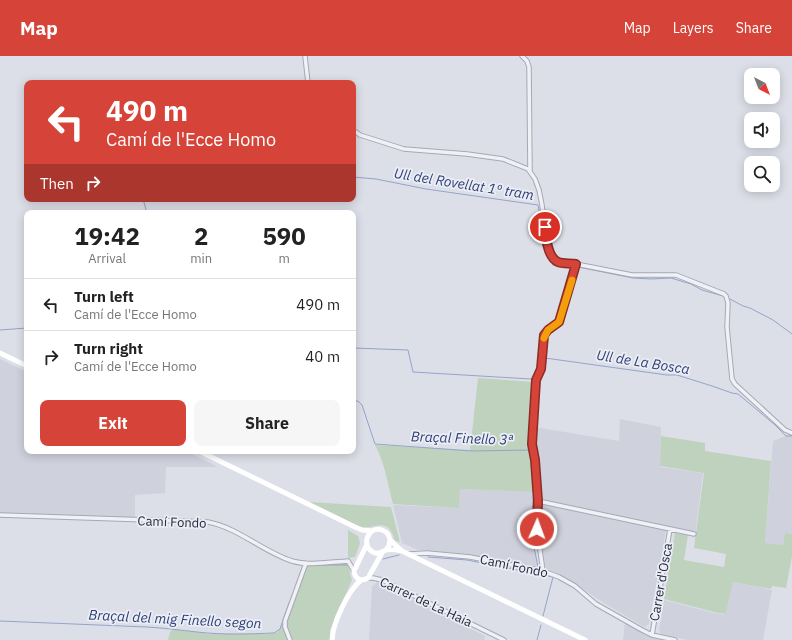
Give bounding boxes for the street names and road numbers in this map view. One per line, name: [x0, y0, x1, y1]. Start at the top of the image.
street label: Camí Fondo: [137, 512, 207, 532]
street label: Carrer d'Osca: [646, 542, 676, 622]
street label: Camí Fondo: [478, 551, 550, 581]
street label: Carrer de La Haia: [377, 573, 475, 631]

